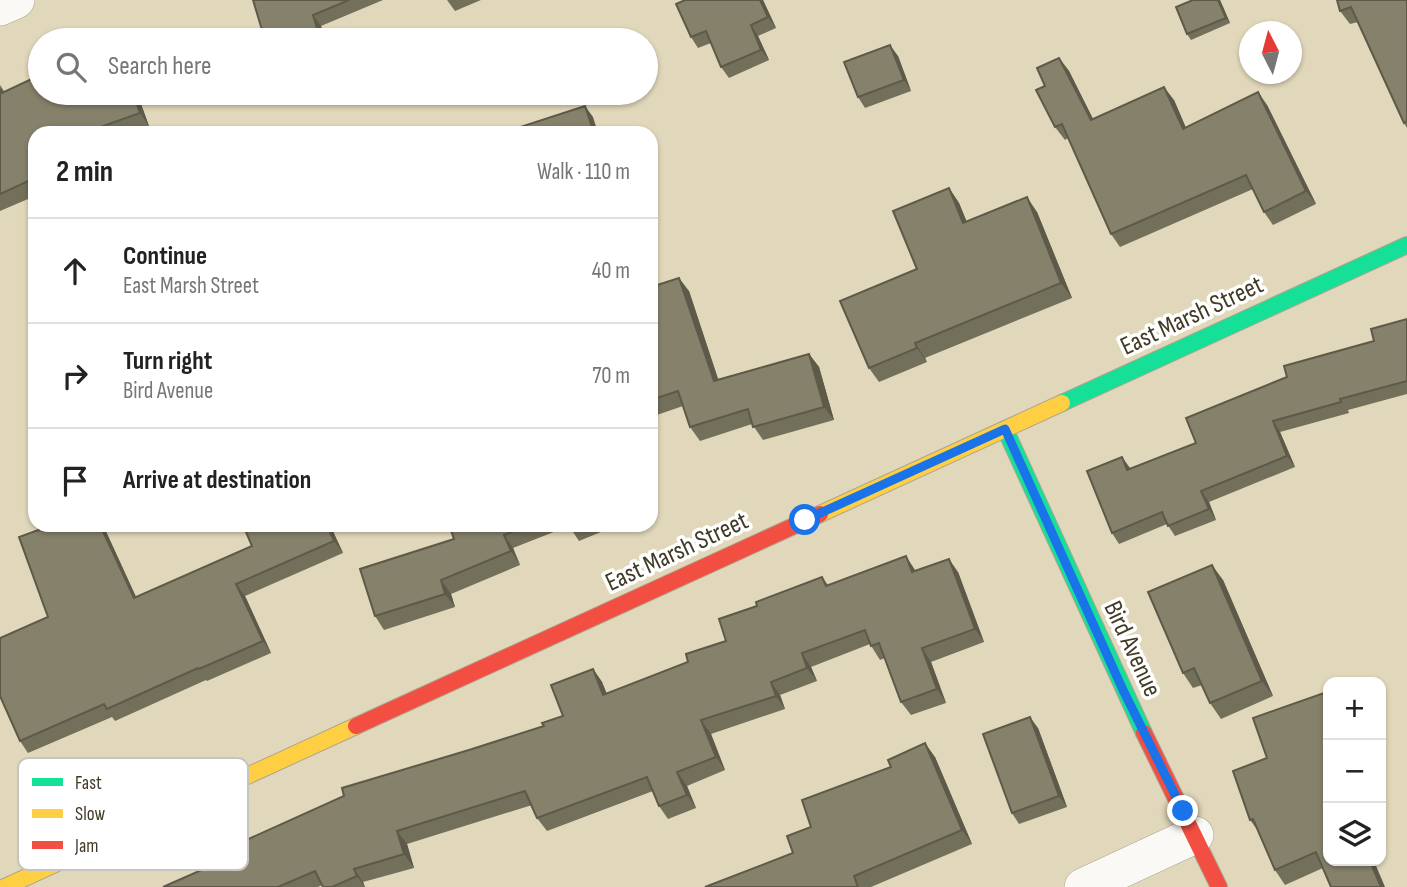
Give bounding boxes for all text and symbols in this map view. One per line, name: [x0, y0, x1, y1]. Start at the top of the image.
north arrow: [1239, 21, 1302, 84]
search box: [28, 28, 658, 105]
icon: search: [52, 48, 90, 86]
text: Search here: [108, 51, 211, 82]
text: 2 min: [56, 154, 113, 190]
text: Walk · 110 m: [537, 158, 630, 186]
text: Continue: [123, 241, 207, 272]
icon: ahead: [56, 252, 94, 290]
text: 40 m: [592, 257, 630, 285]
street label: East Marsh Street: [1116, 269, 1268, 363]
text: East Marsh Street: [123, 272, 259, 300]
text: Turn right: [123, 346, 212, 377]
icon: right: [56, 357, 94, 395]
text: 70 m: [592, 362, 630, 390]
text: Bird Avenue: [123, 377, 213, 405]
icon: arrive: [56, 462, 94, 500]
text: Arrive at destination: [123, 465, 311, 496]
route start: [789, 504, 820, 535]
street label: East Marsh Street: [601, 505, 753, 599]
street label: Bird Avenue: [1096, 596, 1168, 702]
map controls: [1323, 677, 1386, 866]
button: +: [1323, 677, 1386, 740]
button: −: [1323, 740, 1386, 803]
legend: [18, 758, 248, 870]
text: Fast: [75, 772, 102, 795]
route end: [1167, 795, 1198, 826]
text: Slow: [75, 803, 105, 826]
button: layers: [1323, 803, 1386, 866]
text: Jam: [74, 835, 98, 858]

